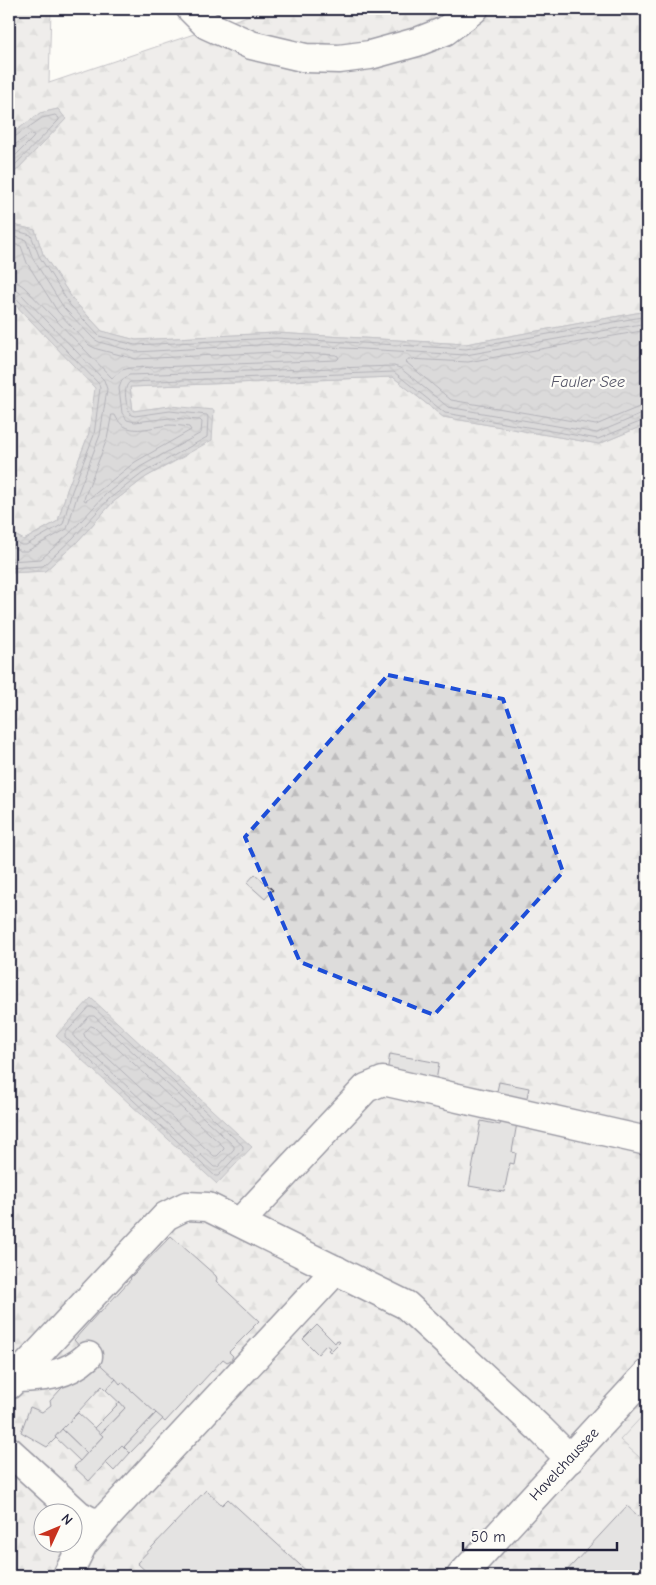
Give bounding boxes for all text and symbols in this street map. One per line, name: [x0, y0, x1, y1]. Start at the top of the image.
water label: Fauler See: [551, 373, 625, 391]
street label: Havelchaussee: [526, 1423, 603, 1504]
north arrow: [32, 1502, 82, 1552]
text: N: [58, 1510, 76, 1529]
scale bar: [463, 1520, 617, 1552]
text: 50 m: [471, 1528, 506, 1546]

